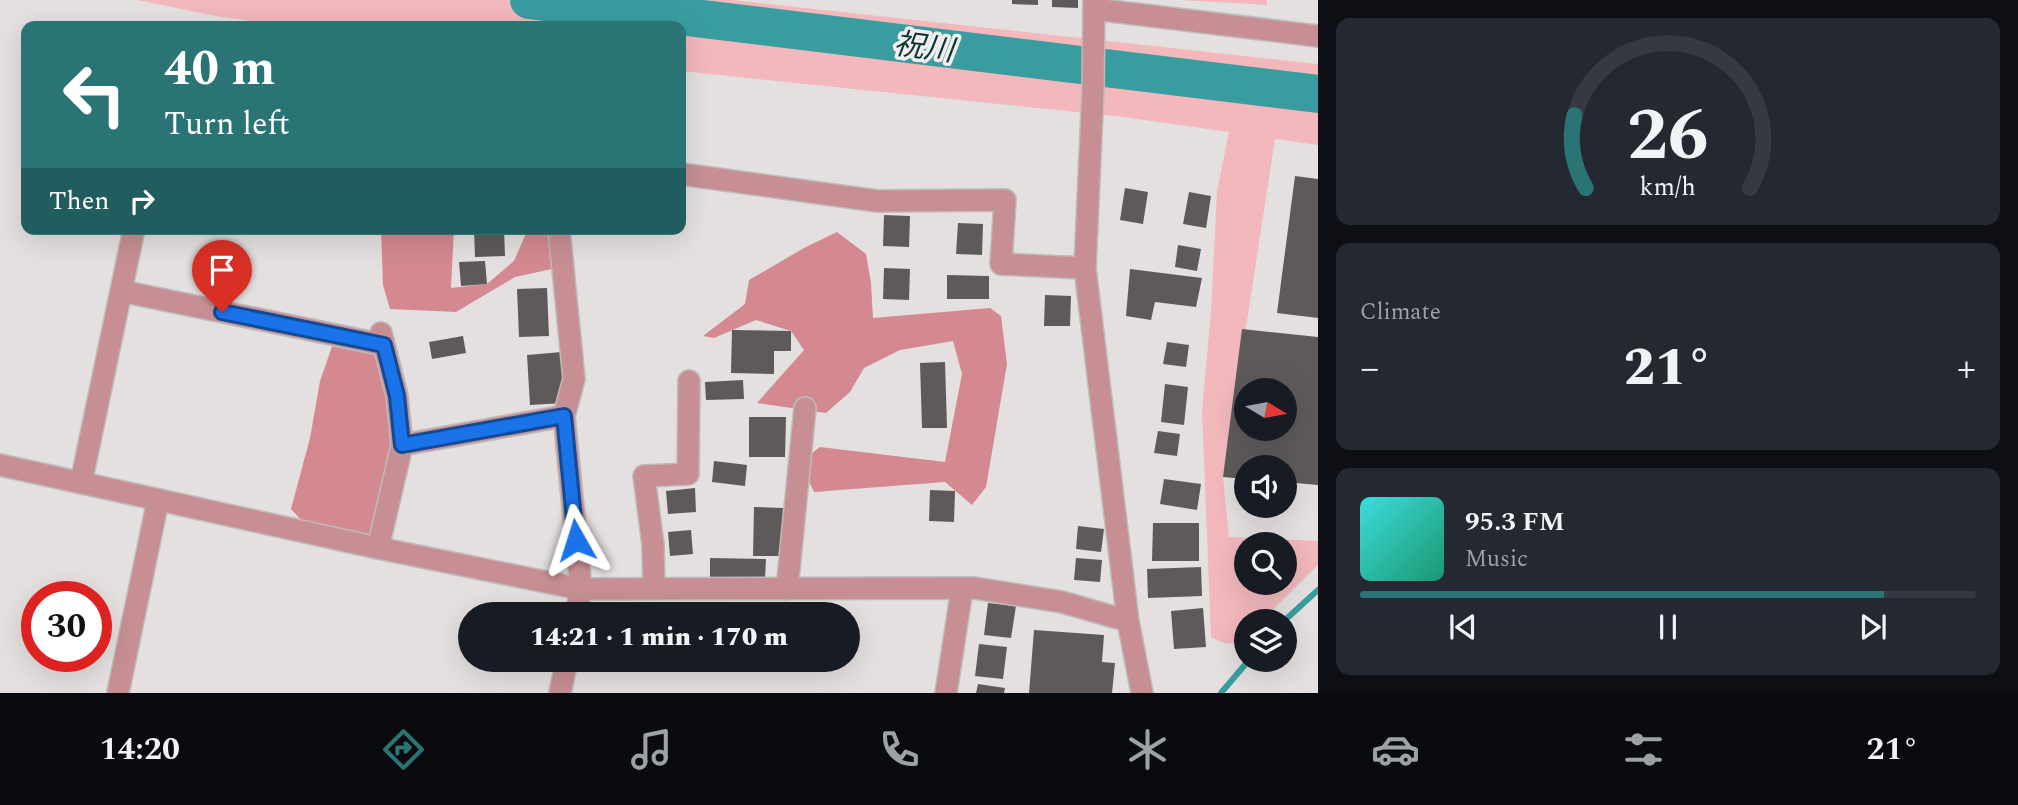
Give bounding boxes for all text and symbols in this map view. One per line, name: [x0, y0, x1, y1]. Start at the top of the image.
water label: 祝川: [891, 22, 959, 75]
text: 40 m: [164, 32, 275, 107]
icon: left: [49, 49, 140, 140]
text: 26: [1627, 81, 1709, 192]
text: Turn left: [164, 100, 290, 149]
text: km/h: [1640, 168, 1696, 206]
text: Then: [49, 181, 109, 221]
icon: right: [123, 182, 161, 220]
pin: [192, 240, 252, 312]
icon: arrive: [203, 251, 241, 289]
text: Climate: [1360, 295, 1441, 330]
text: 21°: [1624, 329, 1712, 408]
text: −: [1360, 340, 1379, 398]
text: +: [1957, 340, 1976, 398]
north arrow: [1234, 378, 1297, 441]
map controls: [1234, 378, 1297, 672]
button: sound: [1234, 455, 1297, 518]
text: 95.3 FM: [1465, 502, 1565, 542]
position arrow: [539, 503, 613, 577]
button: search: [1234, 532, 1297, 595]
text: Music: [1465, 542, 1528, 577]
speed limit sign: 30: [21, 581, 112, 672]
icon: previous: [1444, 608, 1482, 646]
icon: pause: [1649, 608, 1687, 646]
icon: next: [1854, 608, 1892, 646]
button: layers: [1234, 609, 1297, 672]
text: 14:21 · 1 min · 170 m: [530, 617, 788, 657]
text: 14:20: [99, 725, 180, 774]
icon: directions: [379, 725, 428, 774]
icon: music: [627, 725, 676, 774]
icon: phone: [875, 725, 924, 774]
icon: climate: [1123, 725, 1172, 774]
icon: car: [1371, 725, 1420, 774]
icon: filters: [1619, 725, 1668, 774]
text: 21°: [1867, 725, 1918, 774]

